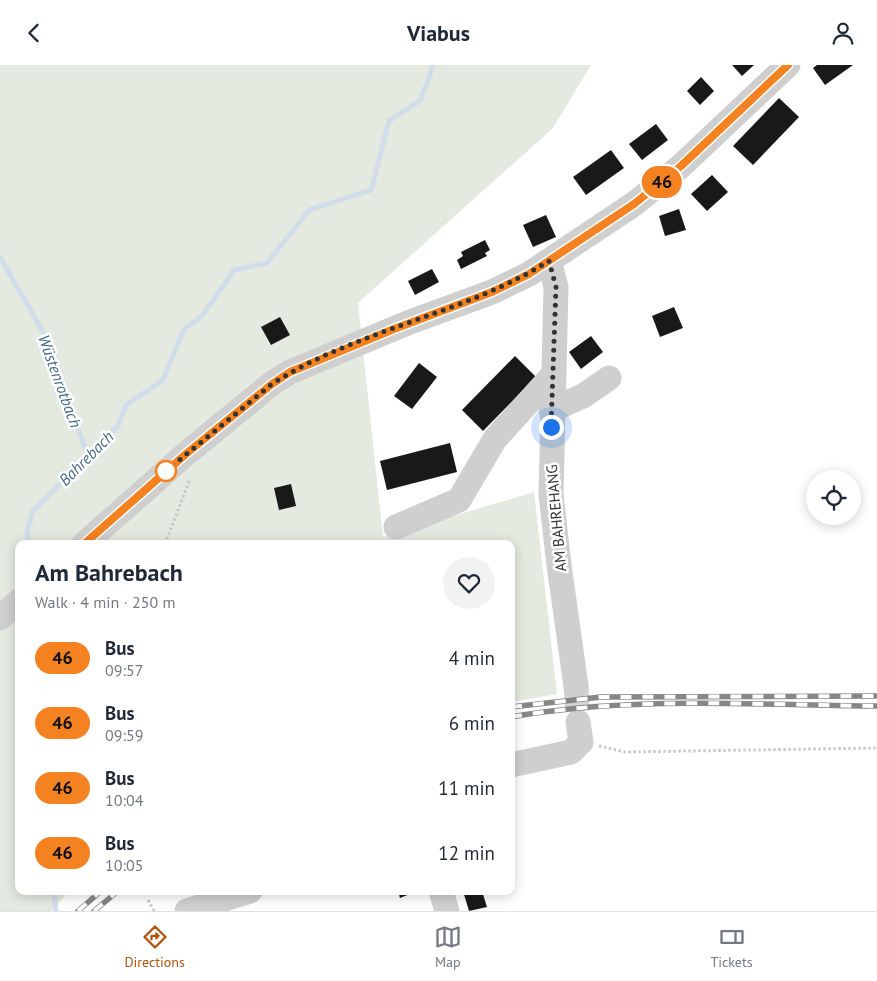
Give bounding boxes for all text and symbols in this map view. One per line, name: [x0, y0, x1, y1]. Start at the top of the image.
icon: back: [20, 19, 48, 47]
text: Viabus: [407, 19, 470, 47]
icon: person: [829, 19, 857, 47]
line badge: 46: [640, 166, 684, 198]
text: 46: [652, 170, 672, 193]
water label: Wüstenrotbach: [34, 332, 86, 430]
your location: [539, 415, 564, 440]
water label: Bahrebach: [54, 426, 118, 490]
unlabelled marker: [155, 460, 177, 482]
street label: AM BAHREHANG: [542, 464, 570, 572]
map controls: [806, 470, 861, 525]
button: locate: [806, 470, 861, 525]
text: Am Bahrebach: [35, 557, 183, 588]
button: heart: [443, 557, 495, 609]
text: Walk · 4 min · 250 m: [35, 592, 175, 612]
text: Bus: [105, 636, 134, 660]
text: 46: [52, 646, 73, 669]
text: 4 min: [449, 646, 495, 670]
text: 09:57: [105, 660, 143, 680]
text: Bus: [105, 701, 134, 725]
text: 46: [52, 711, 73, 734]
text: 6 min: [449, 711, 495, 735]
text: 09:59: [105, 725, 143, 745]
text: Bus: [105, 766, 134, 790]
text: 46: [52, 776, 73, 799]
text: 11 min: [438, 776, 495, 800]
text: 10:04: [105, 790, 143, 810]
text: Bus: [105, 831, 134, 855]
text: 46: [52, 841, 73, 864]
text: 12 min: [438, 841, 495, 865]
text: 10:05: [105, 855, 143, 875]
tab: Directions: [124, 923, 185, 971]
tab: Map: [434, 923, 462, 971]
tab: Tickets: [710, 923, 753, 971]

